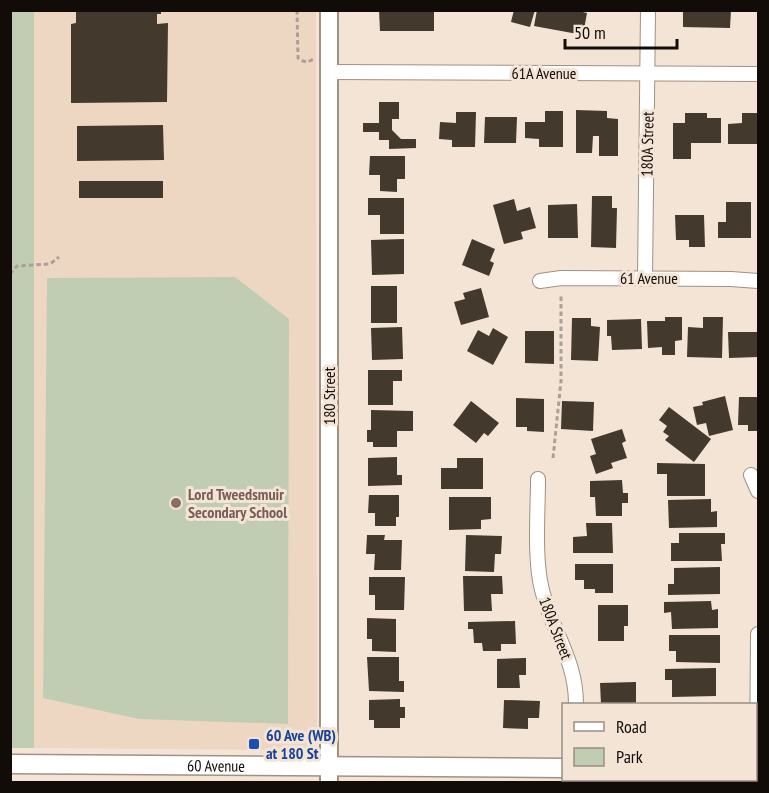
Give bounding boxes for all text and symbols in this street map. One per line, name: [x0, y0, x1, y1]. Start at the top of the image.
scale bar: [565, 12, 678, 50]
text: 50 m: [574, 21, 606, 44]
street label: 61A Avenue: [512, 63, 576, 83]
street label: 180A Street: [636, 111, 658, 177]
street label: 61 Avenue: [620, 268, 678, 288]
street label: 180 Street: [319, 366, 339, 425]
place label: Lord Tweedsmuir Secondary School: [188, 484, 287, 522]
marker: Lord Tweedsmuir Secondary School: [169, 496, 183, 510]
street label: 180A Street: [535, 594, 577, 663]
legend: [562, 703, 757, 781]
text: Road: [616, 715, 647, 738]
place label: 60 Ave (WB) at 180 St: [266, 725, 336, 763]
marker: 60 Ave (WB) at 180 St: [247, 737, 261, 751]
text: Park: [616, 745, 643, 768]
street label: 60 Avenue: [187, 755, 245, 776]

